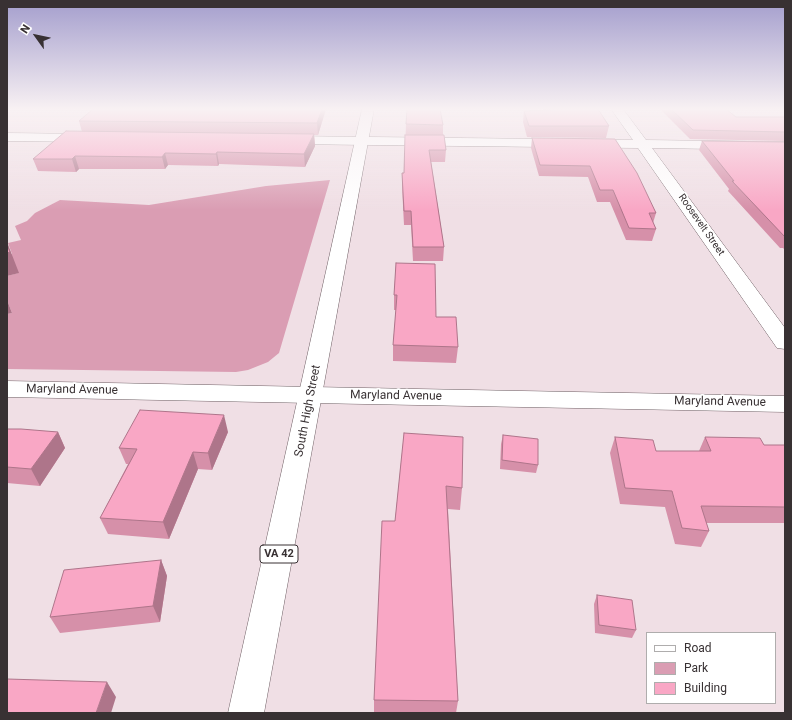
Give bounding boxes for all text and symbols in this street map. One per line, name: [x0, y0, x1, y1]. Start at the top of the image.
north arrow: [16, 16, 56, 56]
text: N: [18, 22, 33, 36]
street label: Roosevelt Street: [675, 192, 727, 258]
street label: South High Street: [292, 364, 324, 458]
street label: Maryland Avenue: [26, 382, 118, 398]
street label: Maryland Avenue: [350, 388, 442, 404]
street label: Maryland Avenue: [674, 394, 766, 410]
road number: VA 42: [260, 545, 298, 563]
legend: [646, 632, 776, 704]
text: Road: [684, 641, 712, 655]
text: Park: [684, 661, 708, 675]
text: Building: [684, 681, 727, 695]

